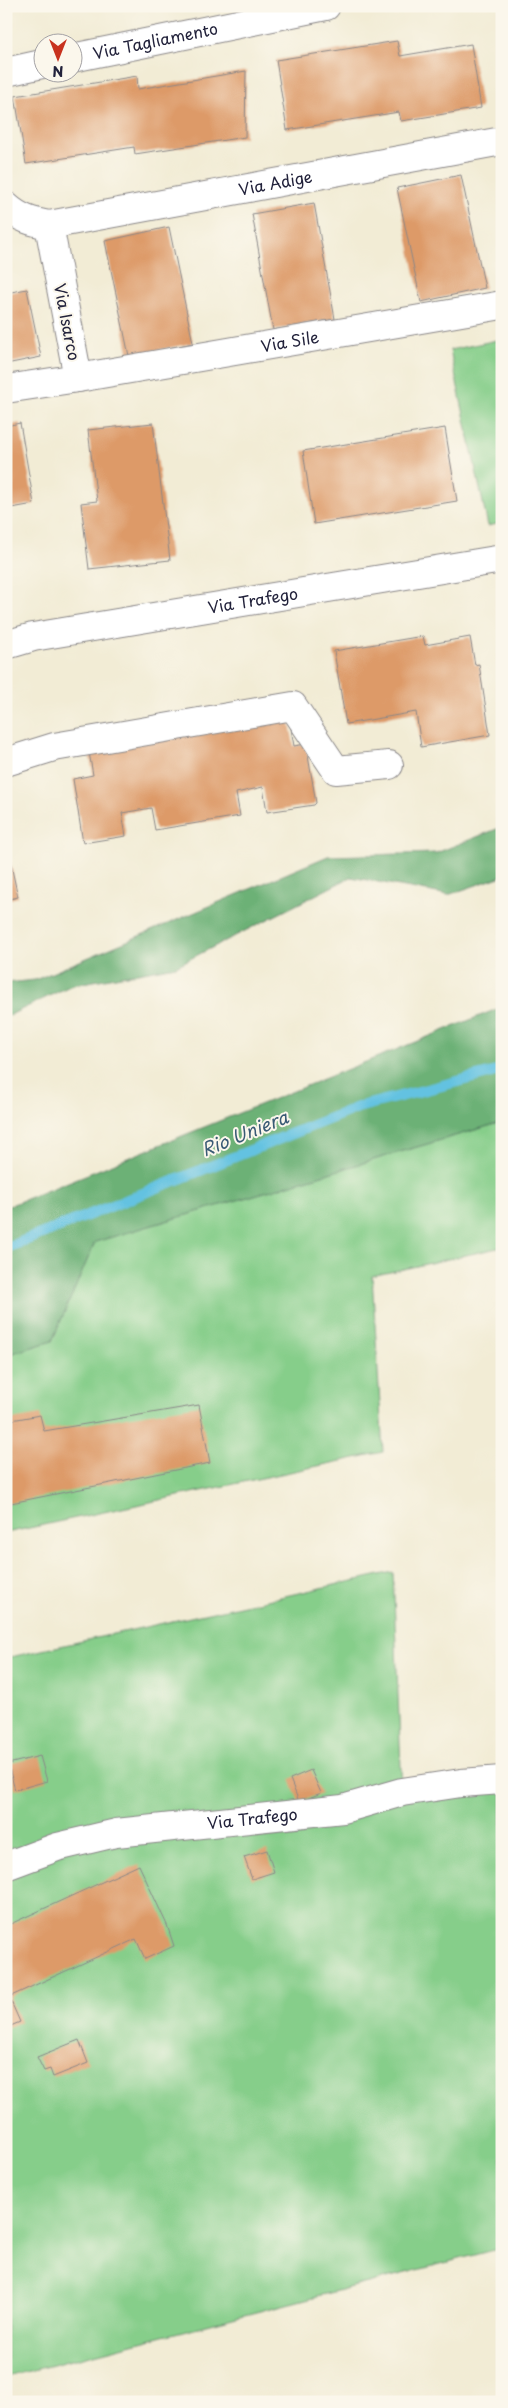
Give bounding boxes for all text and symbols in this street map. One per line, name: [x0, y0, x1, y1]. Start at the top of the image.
street label: Via Tagliamento: [90, 15, 220, 64]
north arrow: [32, 32, 82, 82]
text: N: [52, 61, 64, 82]
street label: Via Adige: [236, 163, 314, 201]
street label: Via Isarco: [49, 281, 87, 363]
street label: Via Sile: [259, 324, 321, 357]
street label: Via Trafego: [206, 580, 299, 619]
water label: Rio Uniera: [197, 1103, 293, 1162]
street label: Via Trafego: [206, 1801, 299, 1834]

